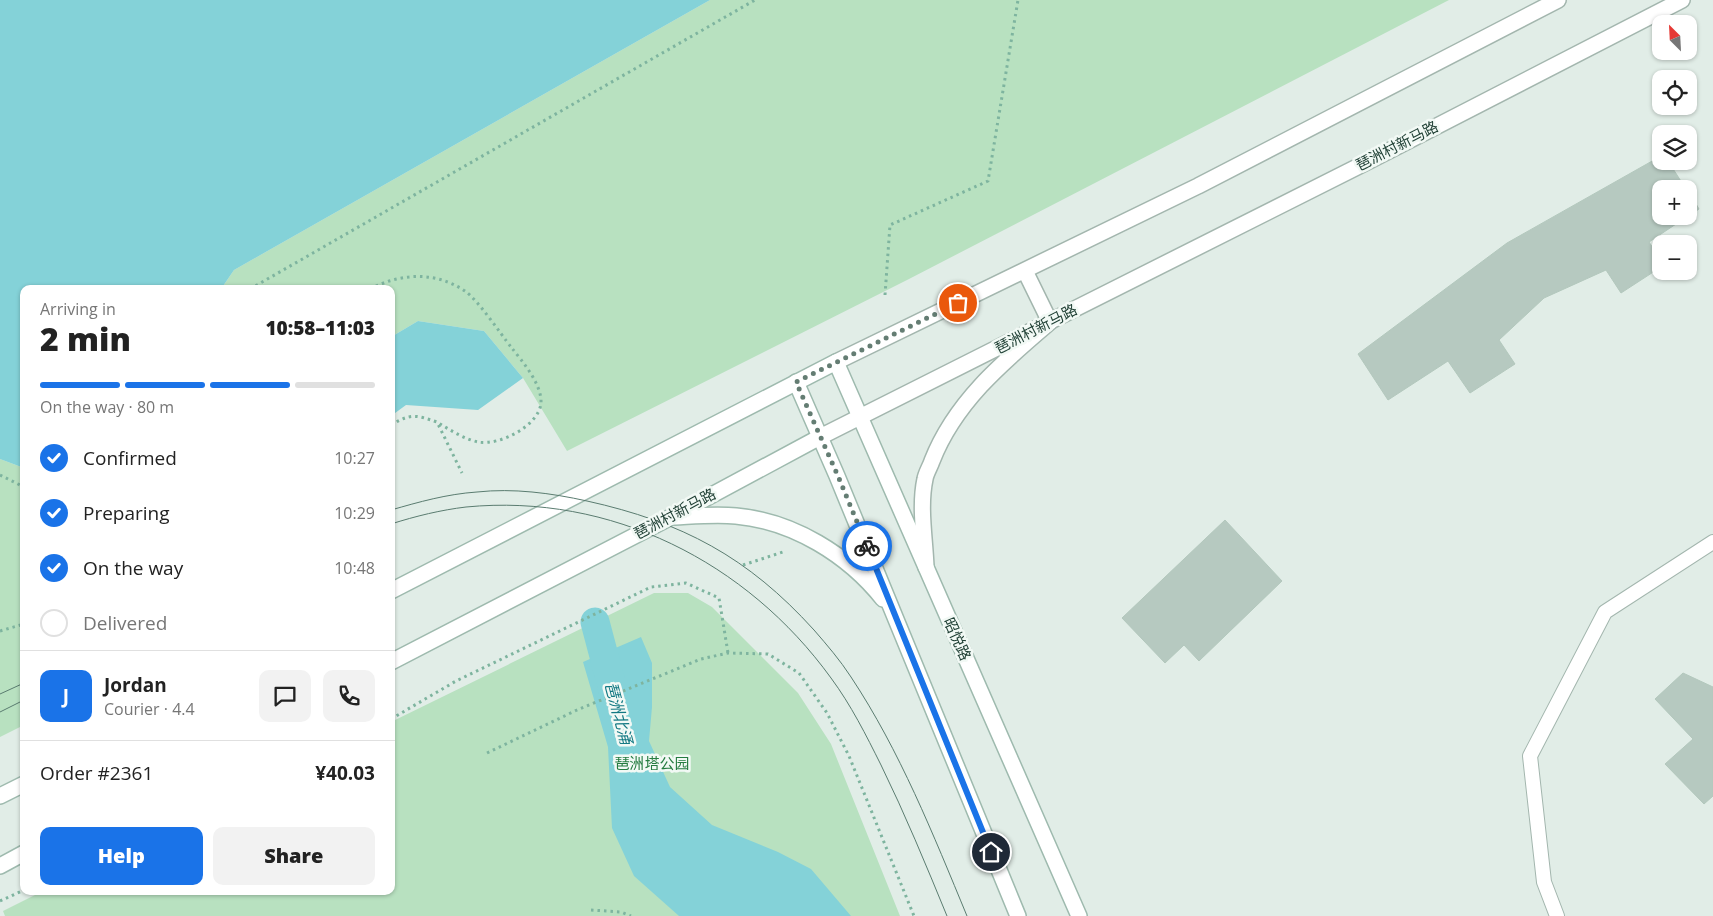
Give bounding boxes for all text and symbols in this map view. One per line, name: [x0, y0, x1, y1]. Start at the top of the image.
north arrow: [1652, 15, 1698, 60]
map controls: [1652, 15, 1697, 280]
button: locate: [1652, 70, 1697, 115]
street label: 琶洲村新马路: [1352, 116, 1441, 174]
button: layers: [1652, 125, 1697, 170]
button: +: [1652, 180, 1697, 225]
button: −: [1652, 235, 1697, 280]
pin: [937, 282, 979, 324]
icon: bag: [944, 289, 972, 317]
text: Arriving in: [40, 298, 116, 320]
street label: 琶洲村新马路: [991, 299, 1080, 357]
text: 10:58–11:03: [265, 315, 375, 341]
text: 2 min: [40, 317, 131, 360]
text: On the way · 80 m: [40, 396, 174, 418]
icon: check: [40, 444, 68, 472]
text: Confirmed: [83, 445, 177, 471]
text: 10:27: [334, 447, 375, 469]
street label: 琶洲村新马路: [630, 483, 719, 543]
icon: check: [40, 499, 68, 527]
text: Preparing: [83, 500, 170, 526]
text: 10:29: [334, 502, 375, 524]
courier: [842, 521, 892, 571]
icon: bike: [853, 532, 881, 560]
icon: check: [40, 554, 68, 582]
text: On the way: [83, 555, 183, 581]
text: 10:48: [334, 557, 375, 579]
text: Delivered: [83, 610, 167, 636]
street label: 昭悦路: [940, 614, 976, 663]
button: chat: [259, 670, 311, 722]
button: phone: [323, 670, 375, 722]
text: Jordan: [104, 672, 167, 698]
water label: 琶洲北涌: [600, 679, 638, 749]
text: J: [63, 683, 69, 709]
text: Courier · 4.4: [104, 698, 195, 720]
park label: 琶洲塔公园: [614, 753, 690, 773]
text: Order #2361: [40, 760, 153, 786]
text: ¥40.03: [315, 760, 375, 786]
button: Help: [40, 827, 203, 885]
button: Share: [213, 827, 375, 885]
pin: [970, 831, 1012, 873]
icon: home: [977, 838, 1005, 866]

